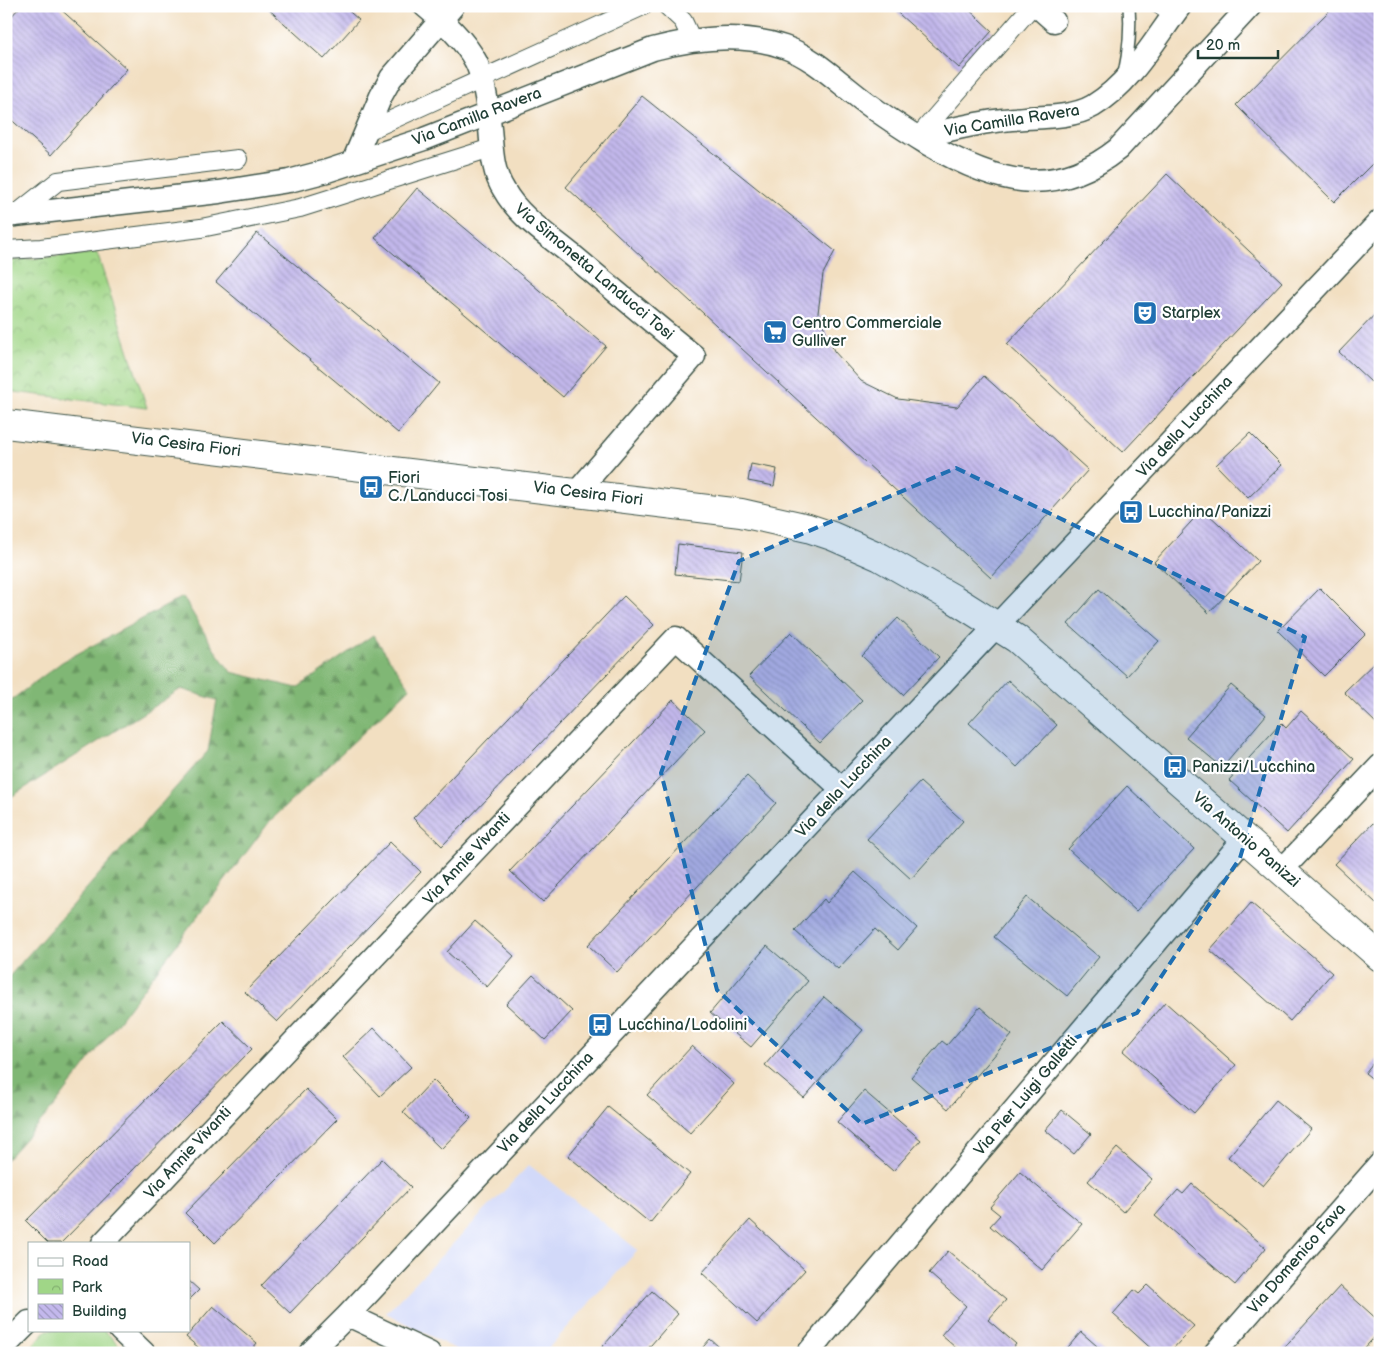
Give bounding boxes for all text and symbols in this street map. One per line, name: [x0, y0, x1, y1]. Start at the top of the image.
scale bar: [1198, 28, 1278, 60]
text: 20 m: [1206, 36, 1240, 55]
street label: Via Camilla Ravera: [410, 84, 544, 150]
street label: Via Camilla Ravera: [943, 101, 1081, 141]
street label: Via Simonetta Landucci Tosi: [511, 200, 677, 344]
theatre icon: Starplex: [1132, 300, 1158, 326]
place label: Starplex: [1162, 304, 1221, 323]
place label: Centro Commerciale Gulliver: [792, 314, 942, 351]
supermarket icon: Centro Commerciale Gulliver: [762, 319, 788, 345]
street label: Via della Lucchina: [1133, 372, 1237, 482]
street label: Via Cesira Fiori: [130, 429, 242, 461]
place label: Fiori C./Landucci Tosi: [388, 469, 508, 506]
bus stop icon: Fiori C./Landucci Tosi: [358, 474, 384, 500]
street label: Via Cesira Fiori: [532, 478, 644, 510]
bus stop icon: Lucchina/Panizzi: [1118, 499, 1144, 525]
place label: Lucchina/Panizzi: [1148, 503, 1271, 522]
street label: Via della Lucchina: [792, 732, 896, 842]
bus stop icon: Panizzi/Lucchina: [1162, 754, 1188, 780]
place label: Panizzi/Lucchina: [1192, 758, 1315, 777]
street label: Via Antonio Panizzi: [1189, 788, 1303, 892]
street label: Via Annie Vivanti: [419, 809, 515, 909]
bus stop icon: Lucchina/Lodolini: [587, 1012, 613, 1038]
place label: Lucchina/Lodolini: [618, 1016, 747, 1035]
street label: Via Pier Luigi Galletti: [970, 1032, 1082, 1160]
street label: Via della Lucchina: [494, 1048, 598, 1158]
street label: Via Annie Vivanti: [140, 1103, 236, 1203]
street label: Via Domenico Fava: [1244, 1200, 1350, 1318]
legend: [28, 1242, 190, 1332]
text: Road: [72, 1252, 108, 1271]
text: Park: [72, 1278, 103, 1297]
text: Building: [72, 1302, 127, 1321]

